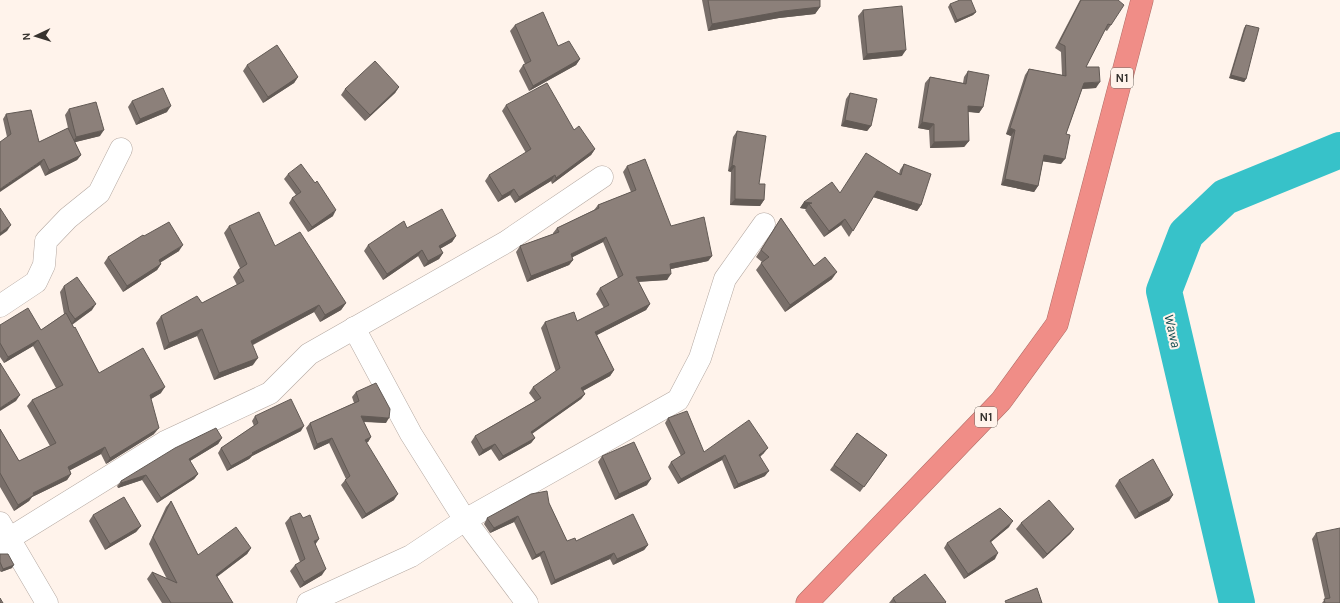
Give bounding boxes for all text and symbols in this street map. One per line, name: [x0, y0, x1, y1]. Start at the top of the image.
north arrow: [16, 16, 56, 56]
text: N: [20, 32, 33, 41]
road number: N1: [1111, 68, 1133, 88]
water label: Wawa: [1160, 313, 1185, 350]
road number: N1: [975, 407, 997, 427]

